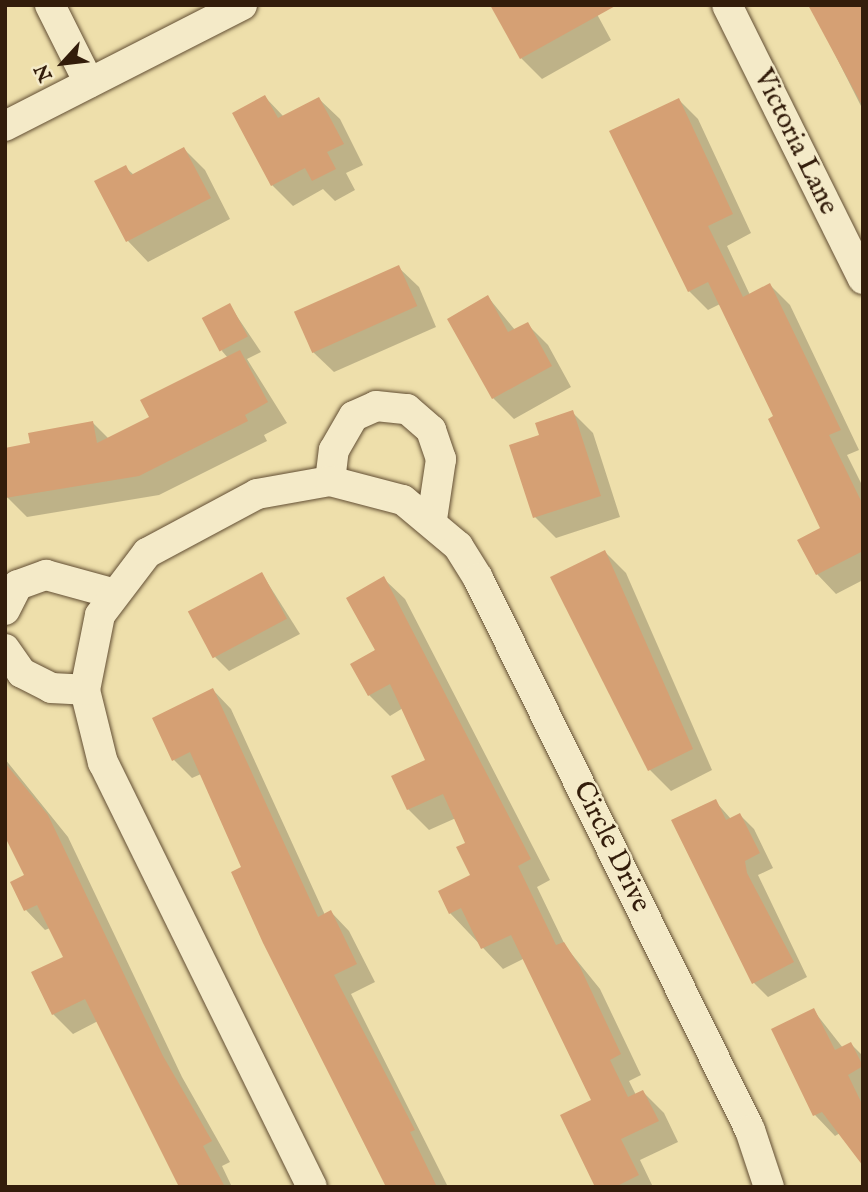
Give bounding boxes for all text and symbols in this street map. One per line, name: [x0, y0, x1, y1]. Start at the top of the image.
north arrow: [28, 28, 98, 98]
text: N: [30, 60, 59, 85]
street label: Victoria Lane: [745, 64, 845, 220]
street label: Circle Drive: [565, 776, 657, 918]

